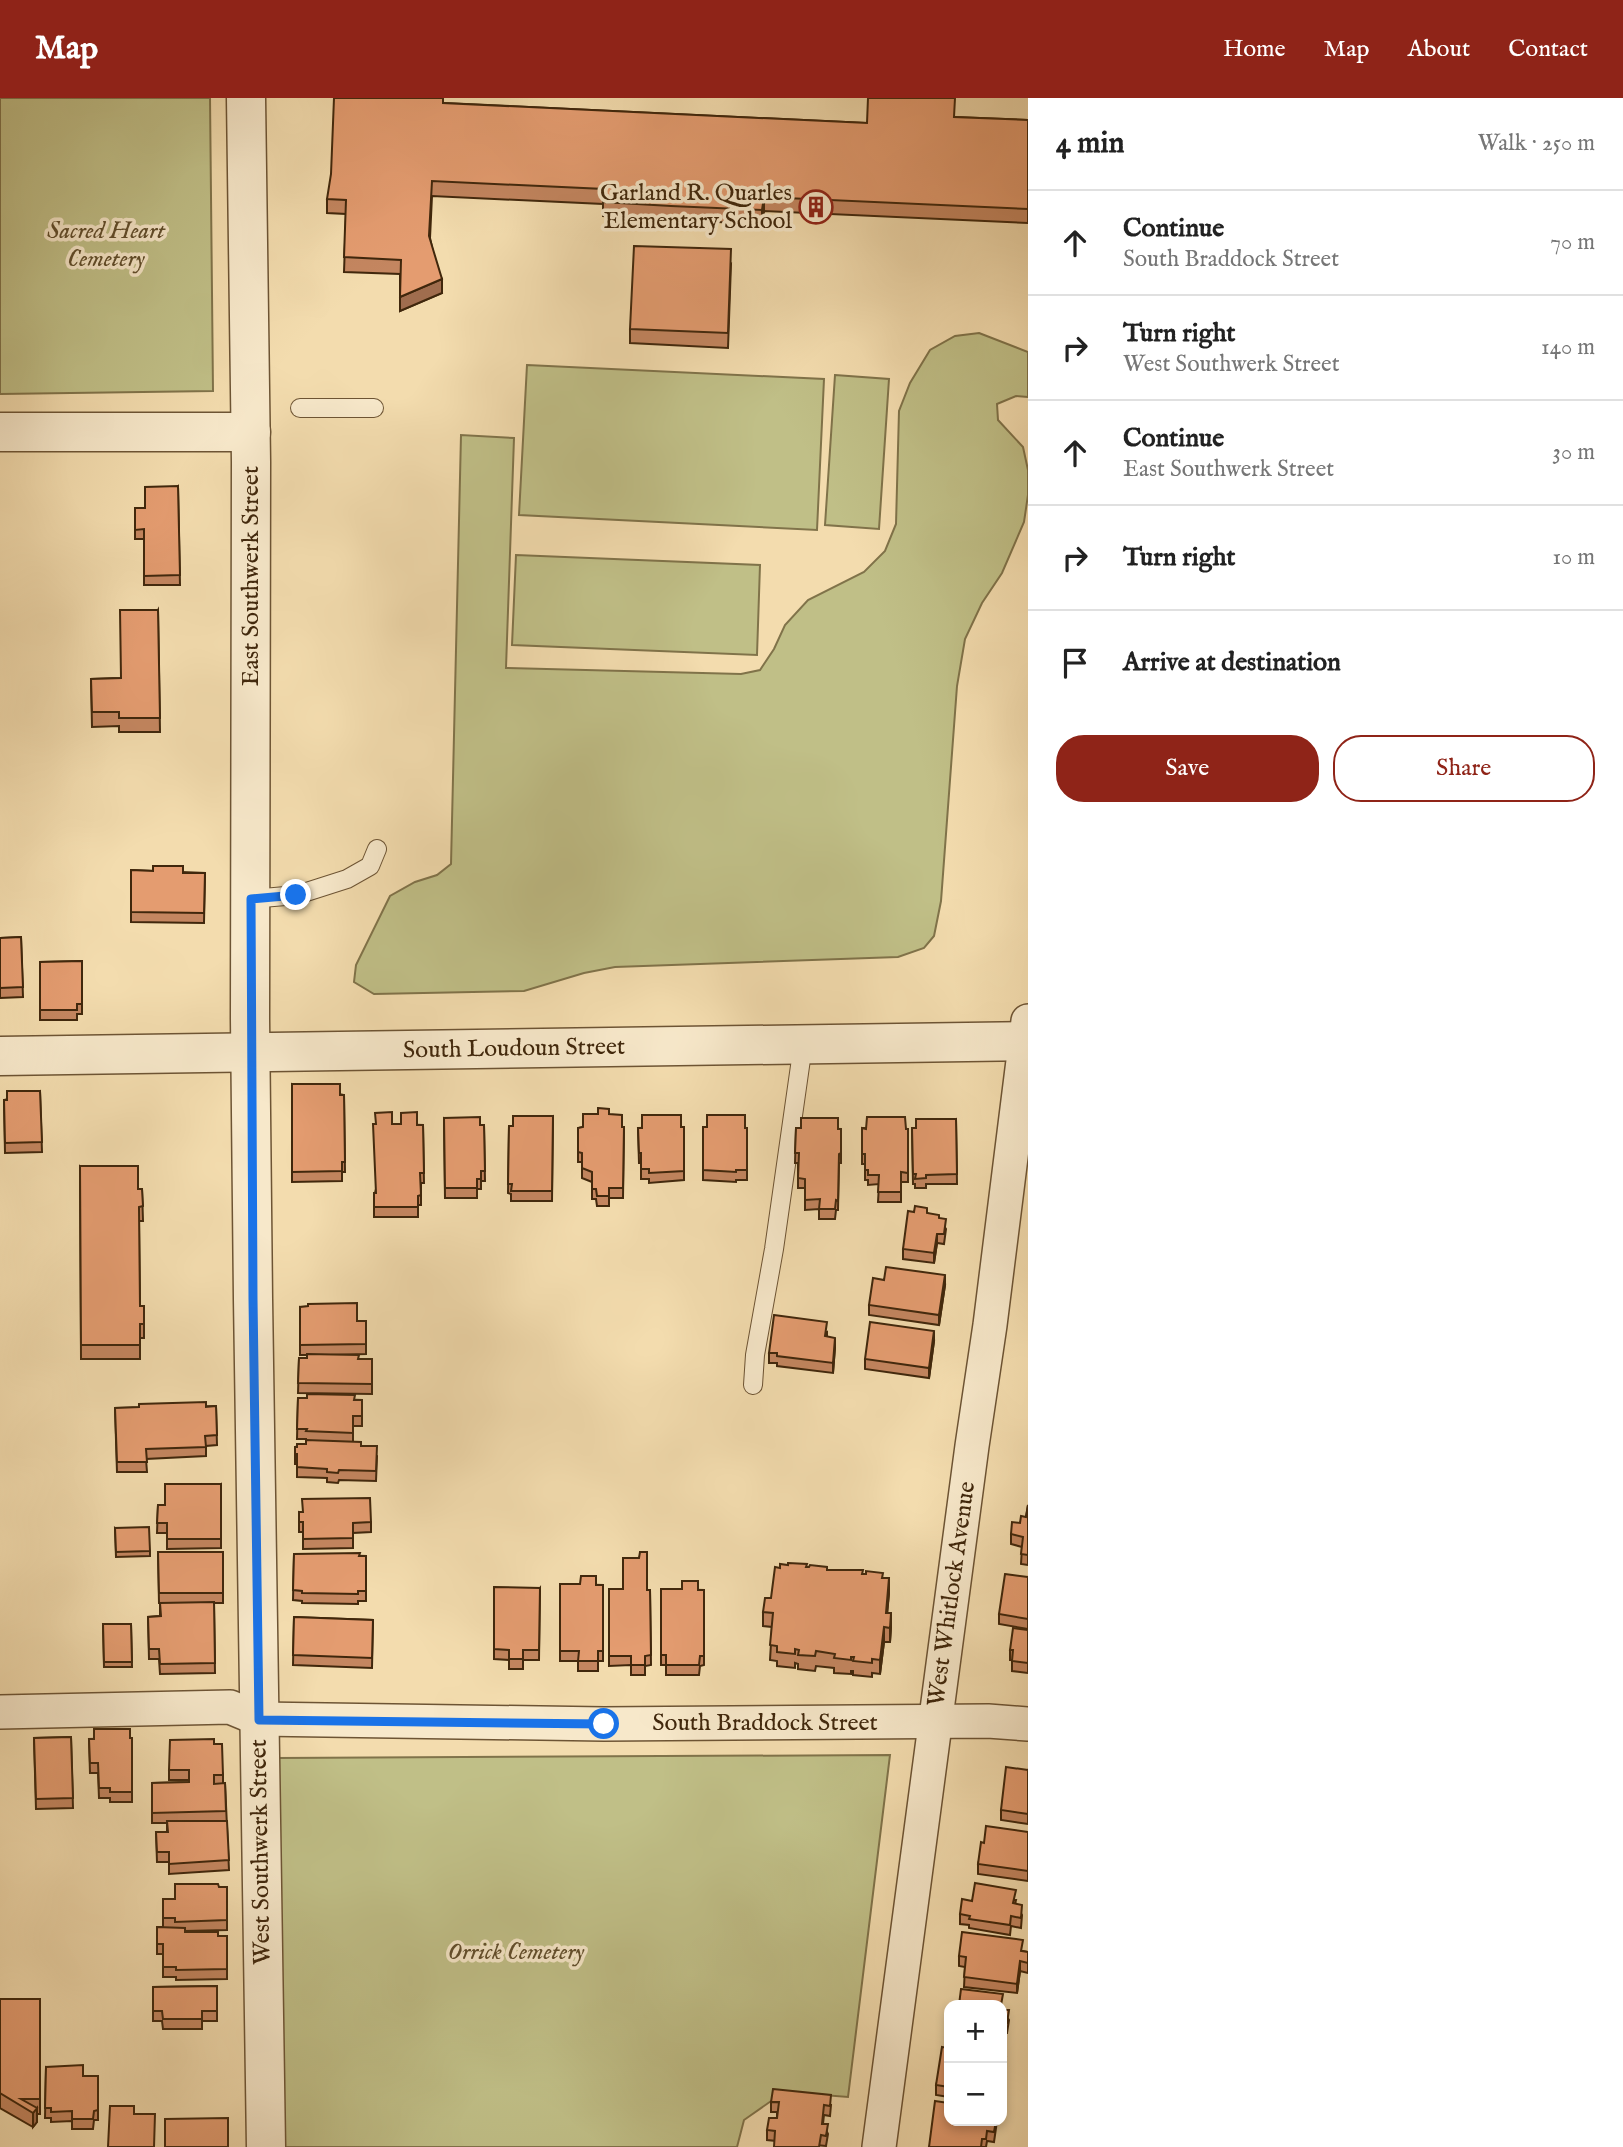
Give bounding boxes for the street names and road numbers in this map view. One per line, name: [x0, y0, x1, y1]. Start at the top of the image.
street label: East Southwerk Street: [236, 466, 267, 686]
street label: South Loudoun Street: [403, 1032, 625, 1066]
street label: West Whitlock Avenue: [921, 1479, 983, 1709]
street label: South Braddock Street: [652, 1708, 878, 1739]
street label: West Southwerk Street: [244, 1739, 278, 1965]

